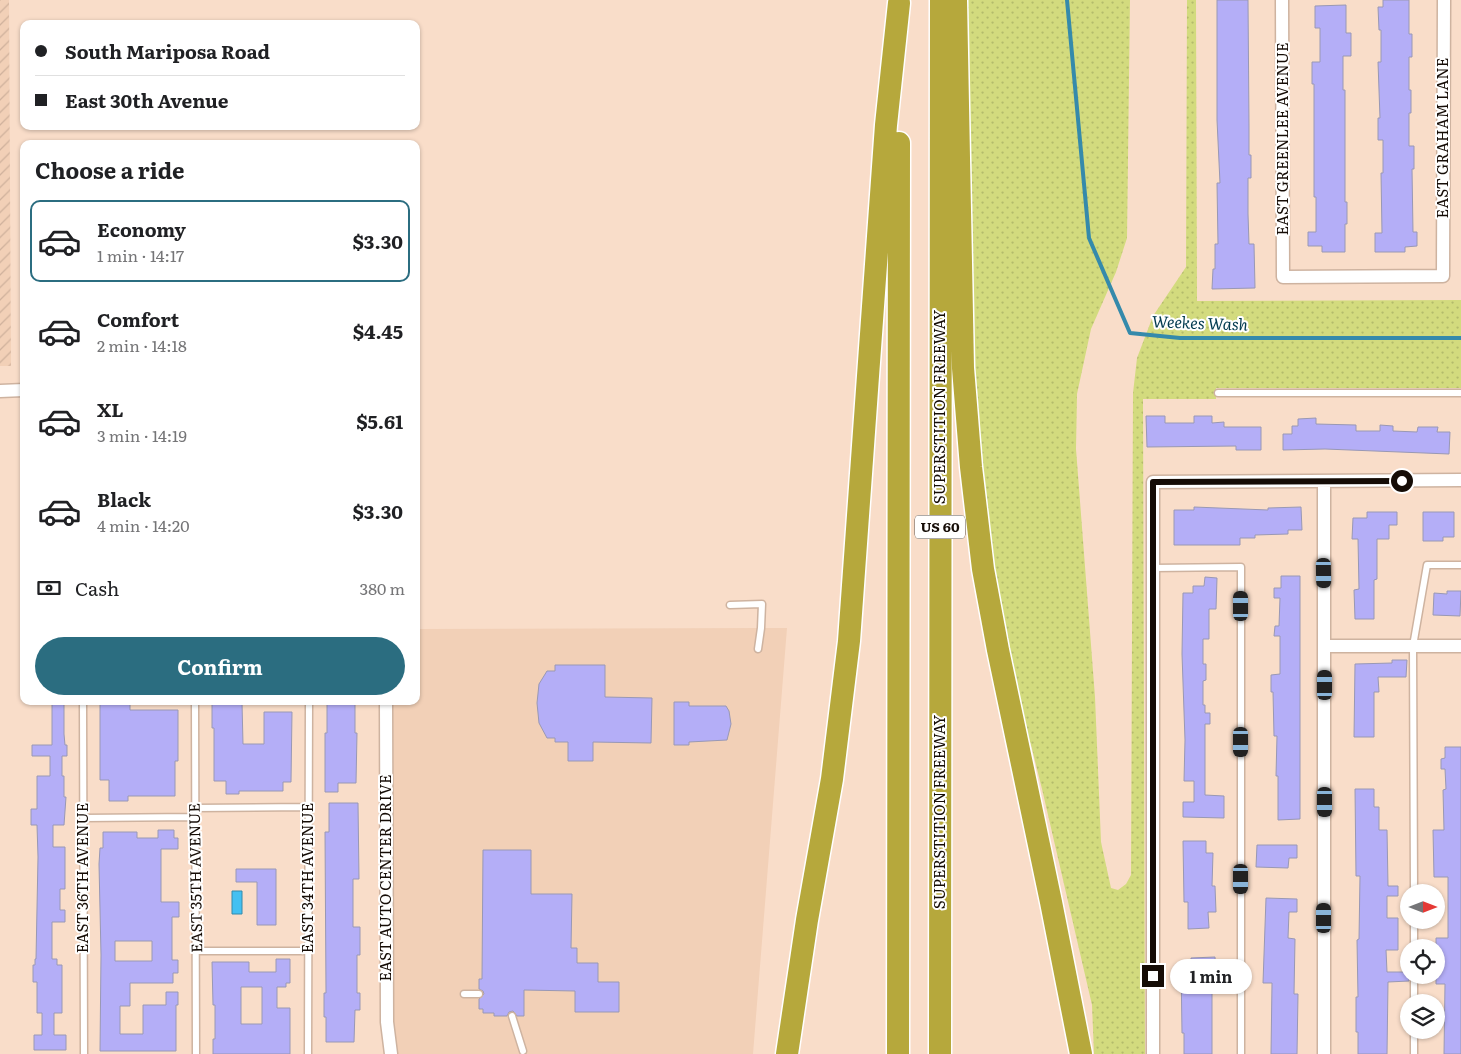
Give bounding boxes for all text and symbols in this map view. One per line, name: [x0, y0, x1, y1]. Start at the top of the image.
text: South Mariposa Road: [65, 37, 270, 65]
street label: EAST GREENLEE AVENUE: [1270, 42, 1293, 236]
street label: EAST GRAHAM LANE: [1430, 58, 1453, 218]
text: East 30th Avenue: [65, 86, 228, 114]
text: Choose a ride: [35, 153, 184, 186]
text: Economy: [97, 215, 186, 243]
icon: car: [37, 219, 82, 264]
text: $3.30: [353, 227, 403, 255]
text: 1 min · 14:17: [97, 243, 184, 267]
text: Comfort: [97, 305, 179, 333]
water label: Weekes Wash: [1152, 308, 1249, 336]
icon: car: [37, 309, 82, 354]
street label: SUPERSTITION FREEWAY: [927, 309, 950, 504]
text: $4.45: [353, 317, 403, 345]
text: 2 min · 14:18: [97, 333, 187, 357]
text: XL: [97, 395, 124, 423]
icon: car: [37, 399, 82, 444]
text: $5.61: [356, 407, 403, 435]
text: 3 min · 14:19: [97, 423, 187, 447]
route start: [1391, 470, 1413, 492]
text: Black: [97, 485, 151, 513]
icon: car: [37, 489, 82, 534]
text: $3.30: [353, 497, 403, 525]
text: 4 min · 14:20: [97, 513, 189, 537]
road number: US 60: [915, 516, 965, 538]
car: [1316, 558, 1331, 588]
icon: cash: [35, 574, 63, 602]
text: Cash: [75, 574, 119, 602]
text: 380 m: [360, 576, 405, 600]
car: [1233, 591, 1248, 621]
button: Confirm: [35, 637, 405, 695]
car: [1317, 670, 1332, 700]
street label: SUPERSTITION FREEWAY: [927, 714, 950, 909]
car: [1233, 727, 1248, 757]
street label: EAST AUTO CENTER DRIVE: [373, 774, 396, 982]
car: [1317, 787, 1332, 817]
street label: EAST 36TH AVENUE: [70, 803, 93, 953]
street label: EAST 35TH AVENUE: [182, 803, 207, 953]
street label: EAST 34TH AVENUE: [295, 803, 318, 953]
car: [1233, 864, 1248, 894]
north arrow: [1400, 884, 1445, 929]
map controls: [1400, 884, 1445, 1039]
car: [1316, 903, 1331, 933]
button: locate: [1400, 939, 1445, 984]
callout: 1 min: [1170, 958, 1253, 994]
text: 1 min: [1190, 964, 1232, 988]
route end: [1142, 965, 1164, 987]
button: layers: [1400, 994, 1445, 1039]

